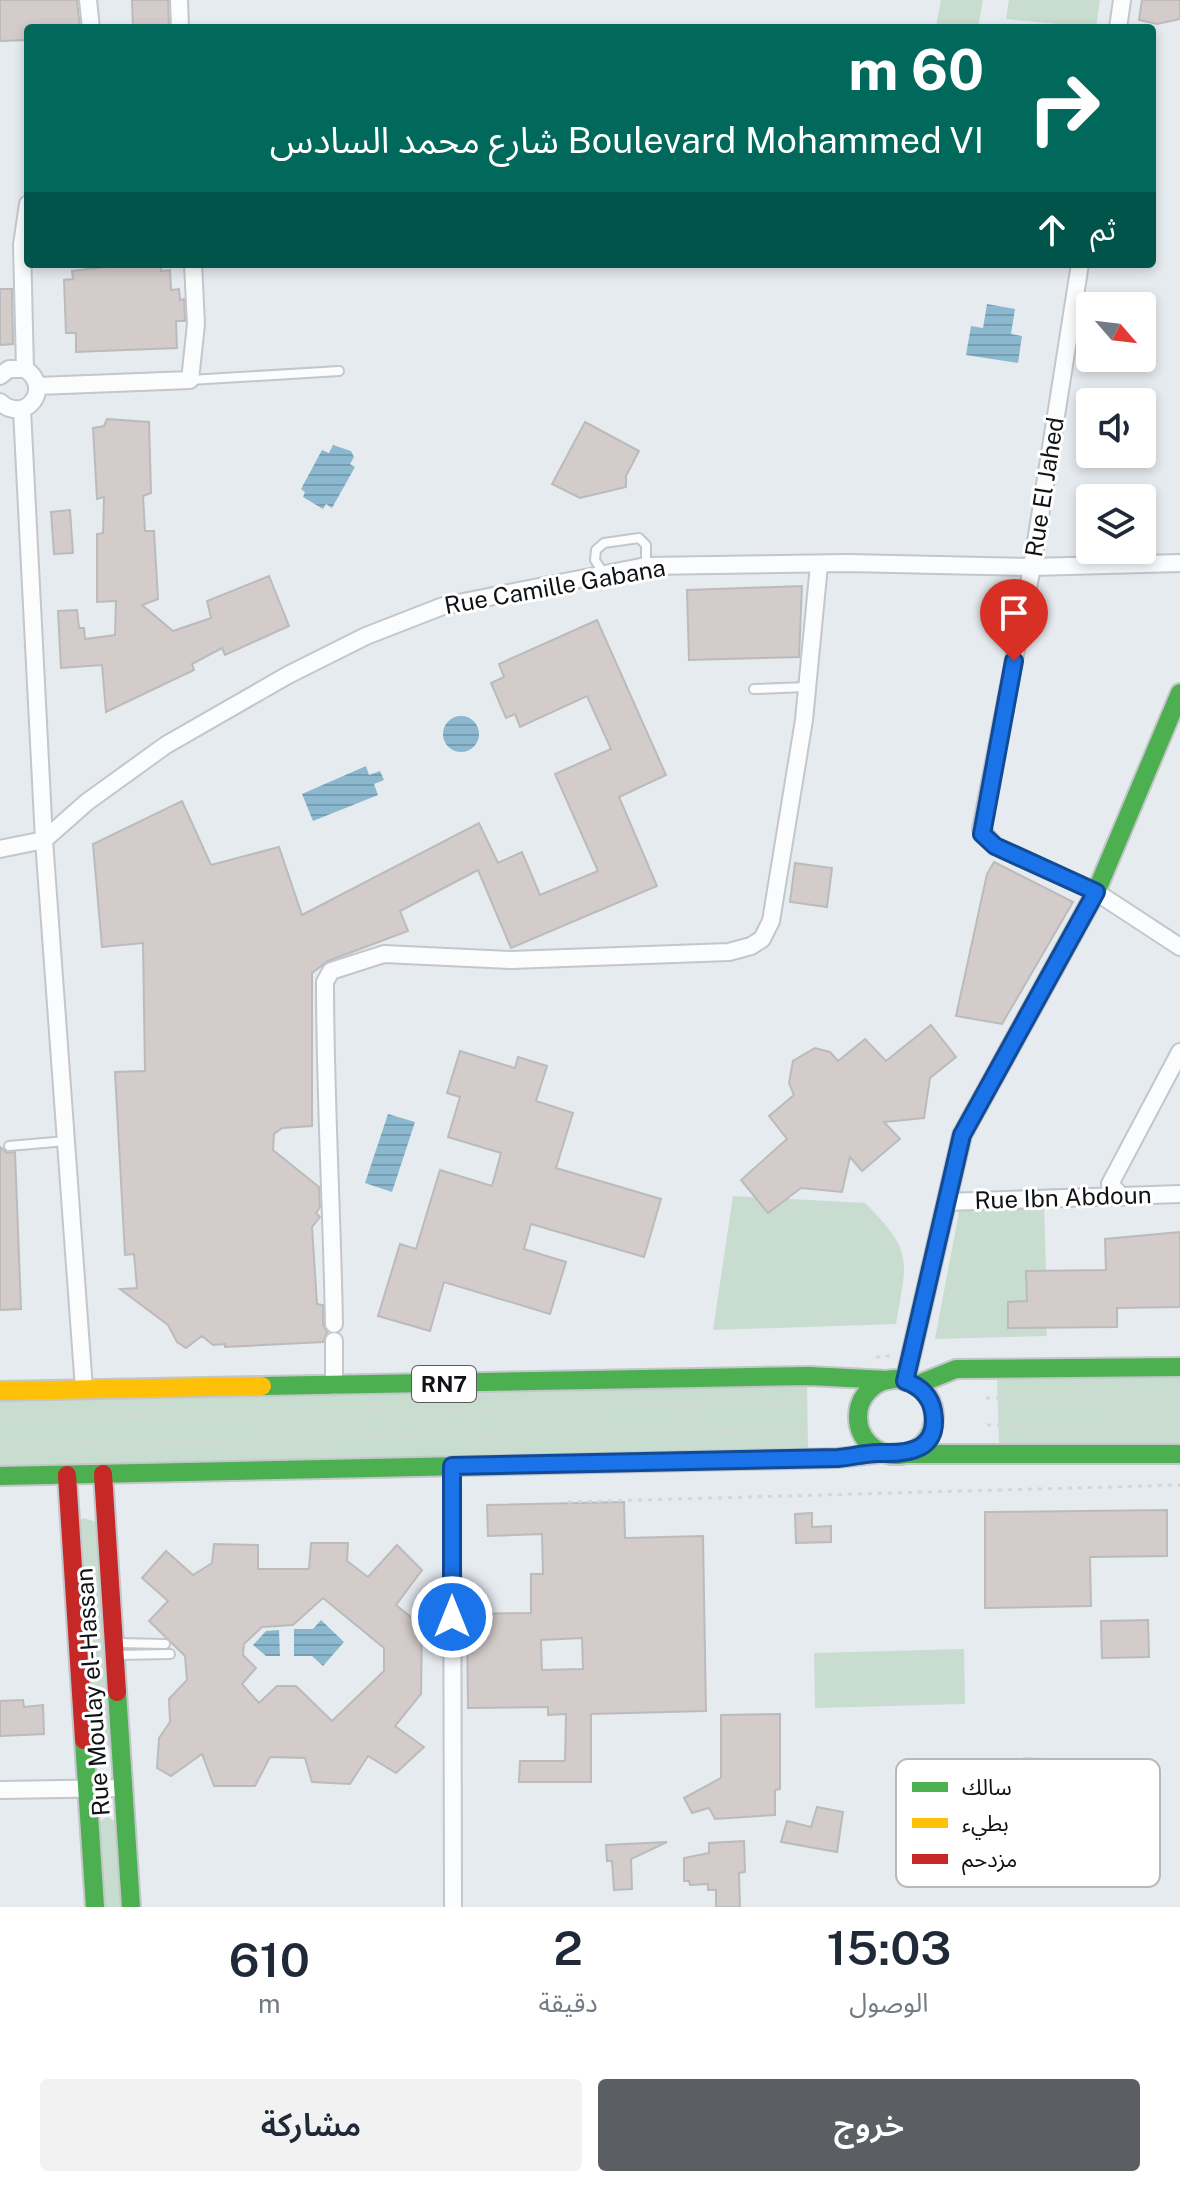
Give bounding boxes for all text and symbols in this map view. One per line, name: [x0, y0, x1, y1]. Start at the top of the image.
text: 60 m: [848, 37, 984, 103]
icon: right: [1012, 56, 1116, 160]
text: Boulevard Mohammed VI شارع محمد السادس: [270, 119, 984, 161]
icon: ahead: [1030, 208, 1074, 252]
text: ثم: [1090, 211, 1116, 247]
north arrow: [1076, 292, 1156, 372]
map controls: [1076, 292, 1156, 564]
button: sound: [1076, 388, 1156, 468]
street label: Rue El Jahed: [1019, 415, 1069, 559]
button: layers: [1076, 484, 1156, 564]
street label: Rue Camille Gabana: [442, 553, 668, 619]
pin: [980, 579, 1048, 661]
icon: arrive: [992, 591, 1036, 635]
street label: Rue Ibn Abdoun: [974, 1180, 1152, 1214]
road number: RN7: [412, 1366, 476, 1402]
street label: Rue Moulay el-Hassan: [69, 1567, 115, 1817]
position arrow: [410, 1575, 494, 1659]
legend: [896, 1759, 1160, 1887]
text: سالك: [962, 1774, 1012, 1800]
text: بطيء: [962, 1810, 1009, 1840]
text: مزدحم: [962, 1846, 1017, 1876]
text: 2: [553, 1919, 583, 1976]
text: 15:03: [826, 1919, 951, 1976]
text: 610: [229, 1931, 310, 1988]
text: دقيقة: [539, 1987, 598, 2018]
text: الوصول: [849, 1987, 928, 2018]
text: m: [258, 1988, 281, 2019]
button: مشاركة: [40, 2079, 582, 2171]
button: خروج: [598, 2079, 1140, 2171]

